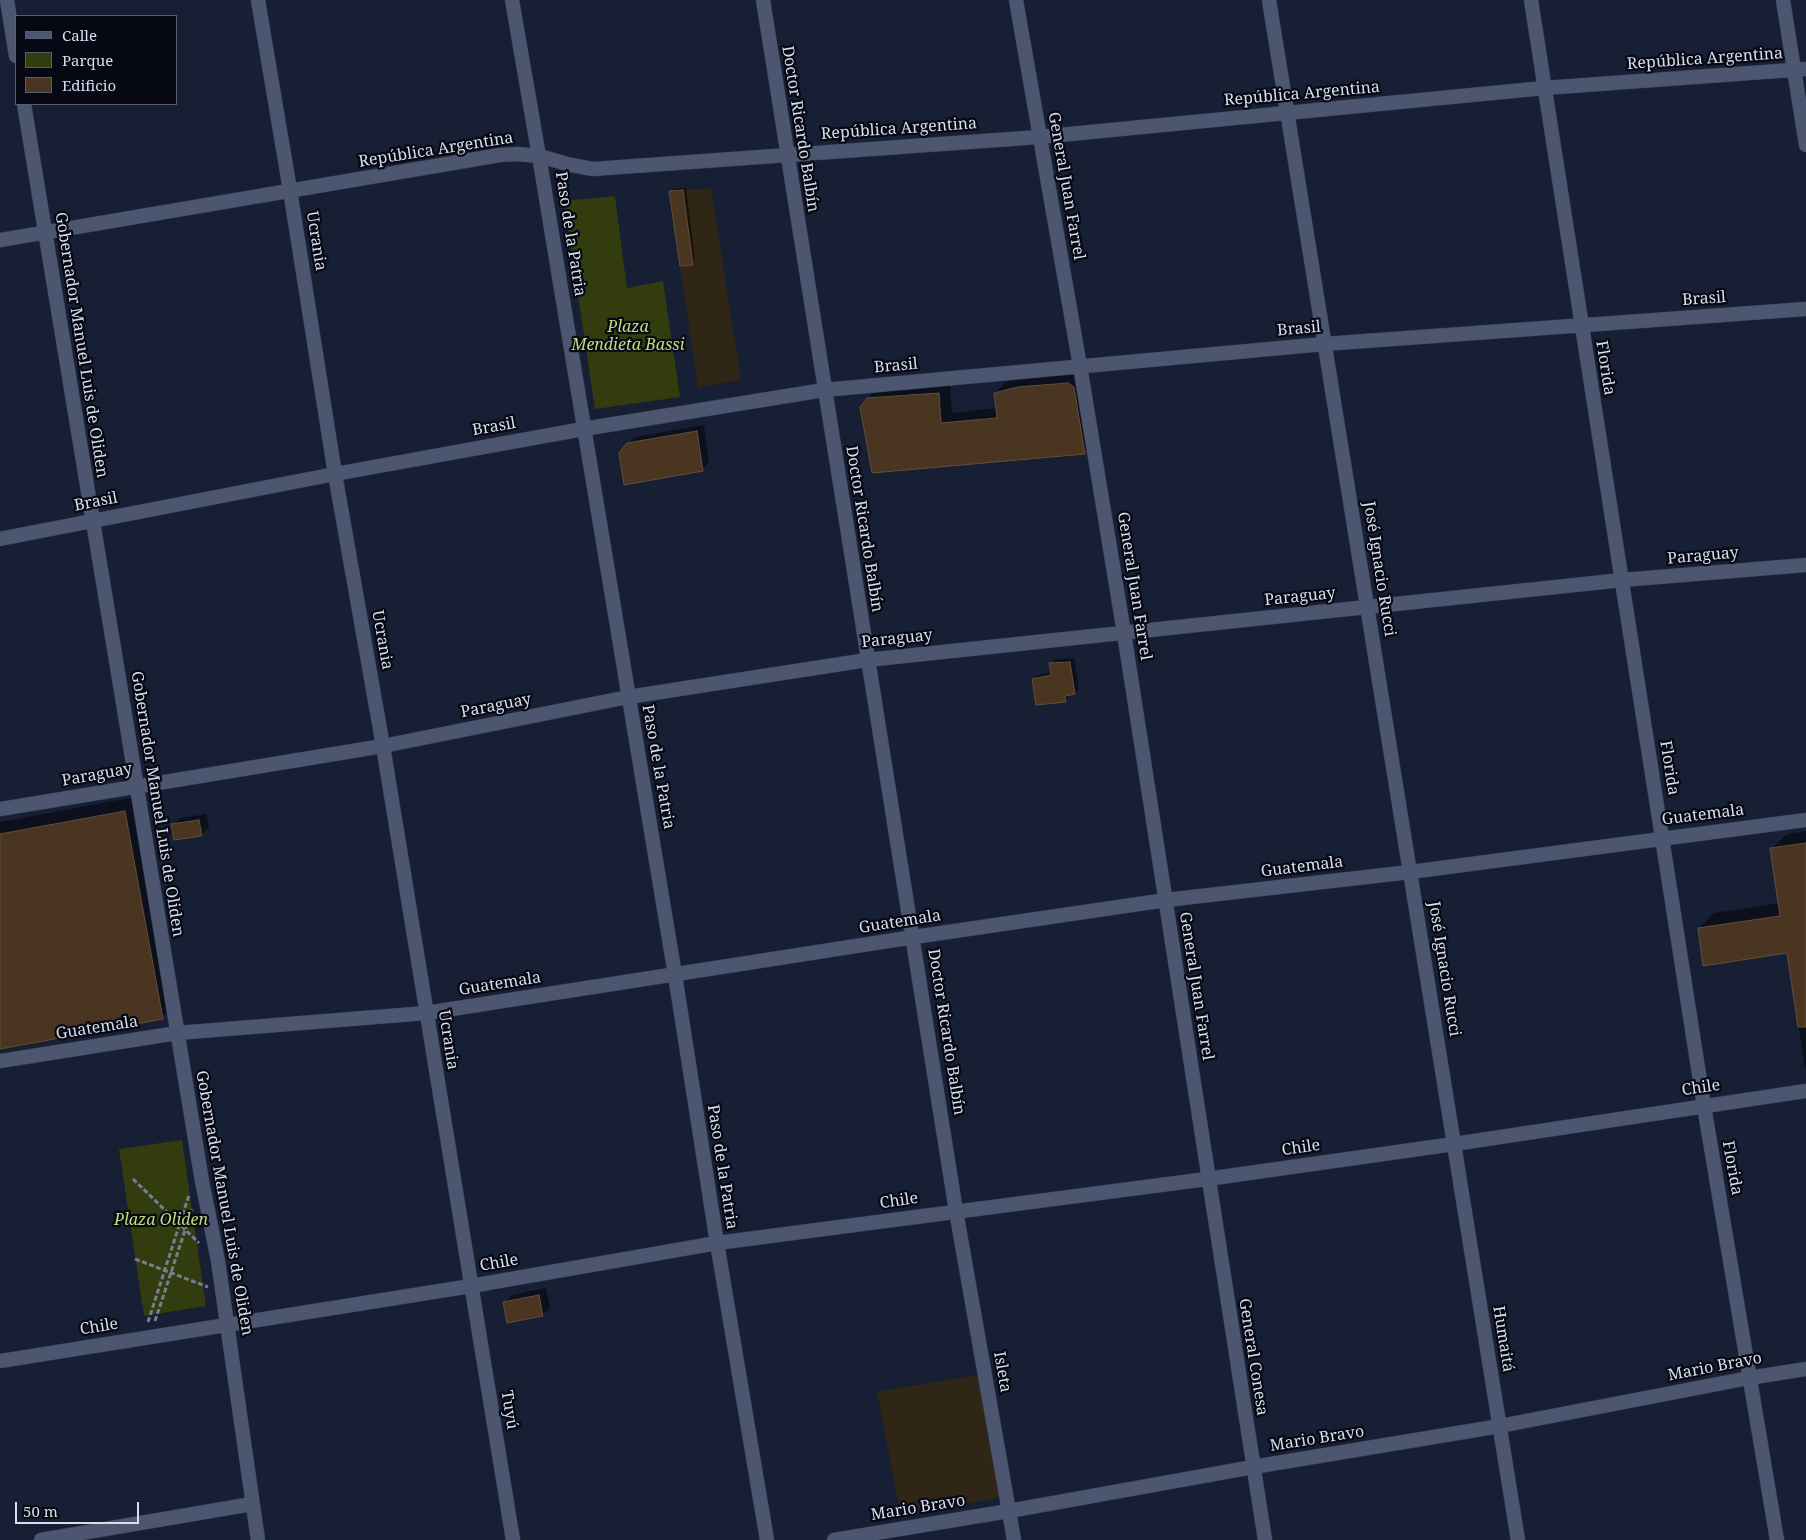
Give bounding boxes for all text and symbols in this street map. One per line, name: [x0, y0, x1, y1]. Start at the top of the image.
legend: [15, 15, 178, 105]
text: Calle: [62, 25, 97, 45]
street label: Doctor Ricardo Balbín: [777, 44, 823, 214]
street label: República Argentina: [1626, 44, 1784, 74]
text: Parque: [62, 50, 113, 70]
text: Edificio: [62, 75, 116, 95]
street label: República Argentina: [1223, 78, 1381, 110]
street label: General Juan Farrel: [1044, 110, 1088, 262]
street label: República Argentina: [820, 114, 978, 144]
street label: República Argentina: [357, 128, 515, 172]
street label: Paso de la Patria: [551, 170, 589, 298]
street label: Ucrania: [302, 210, 330, 272]
street label: Gobernador Manuel Luis de Oliden: [51, 211, 111, 479]
street label: Brasil: [1681, 288, 1727, 310]
park label: Plaza Mendieta Bassi: [571, 317, 685, 355]
street label: Brasil: [1276, 318, 1322, 340]
street label: Florida: [1591, 339, 1619, 397]
street label: Brasil: [873, 355, 919, 377]
street label: Brasil: [471, 414, 517, 440]
street label: Doctor Ricardo Balbín: [841, 444, 887, 614]
street label: Brasil: [73, 488, 119, 516]
street label: José Ignacio Rucci: [1359, 500, 1399, 638]
street label: General Juan Farrel: [1113, 510, 1155, 662]
street label: Paraguay: [1667, 543, 1739, 569]
street label: Paraguay: [1263, 584, 1337, 610]
street label: Ucrania: [367, 609, 397, 671]
street label: Paraguay: [860, 626, 934, 652]
street label: Gobernador Manuel Luis de Oliden: [127, 670, 187, 938]
street label: Paraguay: [459, 690, 533, 722]
street label: Paso de la Patria: [638, 703, 678, 831]
street label: Florida: [1655, 739, 1683, 797]
street label: Paraguay: [60, 759, 134, 791]
street label: Guatemala: [1661, 800, 1745, 830]
street label: Guatemala: [1260, 852, 1344, 882]
street label: José Ignacio Rucci: [1424, 900, 1464, 1038]
street label: Guatemala: [858, 906, 942, 938]
street label: General Juan Farrel: [1175, 910, 1217, 1062]
street label: Doctor Ricardo Balbín: [923, 947, 969, 1117]
street label: Guatemala: [458, 968, 542, 1000]
street label: Ucrania: [434, 1009, 462, 1071]
street label: Guatemala: [55, 1012, 139, 1044]
street label: Gobernador Manuel Luis de Oliden: [191, 1069, 257, 1337]
street label: Chile: [1681, 1076, 1721, 1100]
street label: Paso de la Patria: [703, 1103, 741, 1231]
street label: Chile: [1281, 1136, 1321, 1160]
street label: Florida: [1718, 1139, 1746, 1197]
street label: Chile: [879, 1189, 919, 1213]
park label: Plaza Oliden: [114, 1210, 208, 1230]
street label: Chile: [478, 1250, 520, 1276]
street label: General Conesa: [1234, 1297, 1272, 1417]
street label: Humaitá: [1488, 1305, 1518, 1373]
street label: Chile: [78, 1314, 120, 1340]
street label: Mario Bravo: [1666, 1348, 1764, 1386]
street label: Isleta: [989, 1350, 1015, 1394]
street label: Tuyú: [496, 1389, 522, 1431]
street label: Mario Bravo: [1268, 1422, 1366, 1456]
street label: Mario Bravo: [869, 1491, 967, 1525]
scale bar: [18, 1492, 141, 1524]
text: 50 m: [23, 1501, 58, 1521]

